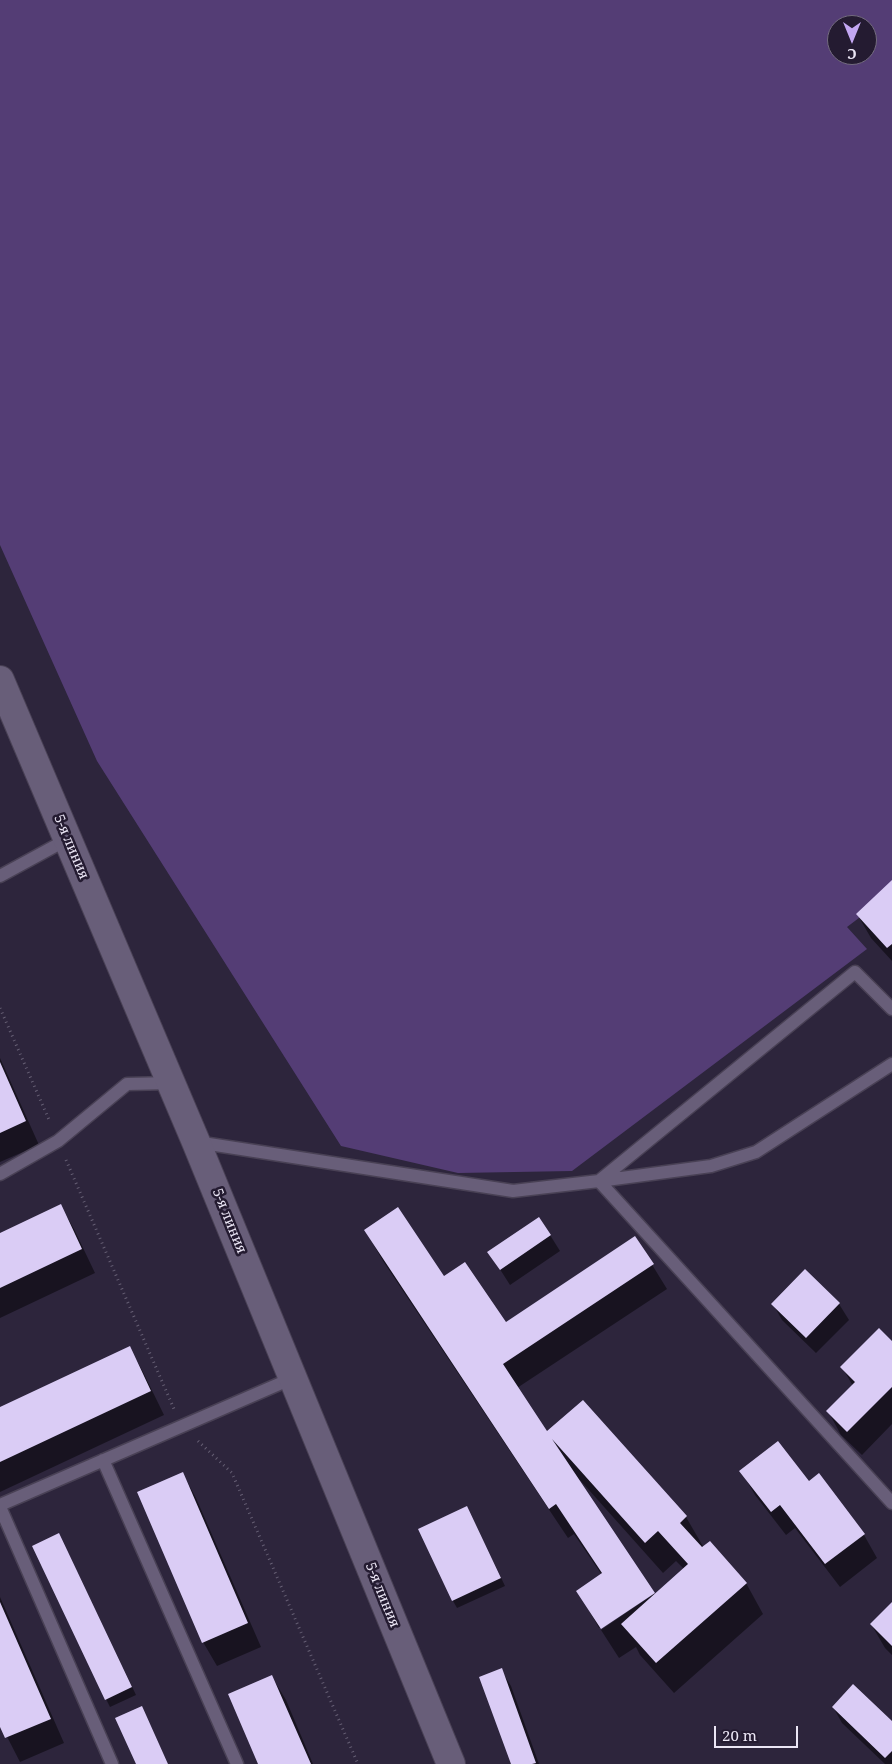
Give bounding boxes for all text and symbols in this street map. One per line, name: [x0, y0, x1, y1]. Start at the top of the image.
north arrow: [827, 15, 877, 65]
text: С: [847, 45, 857, 64]
street label: 5-я линия: [50, 812, 92, 882]
street label: 5-я линия: [208, 1186, 250, 1256]
street label: 5-я линия: [361, 1560, 403, 1630]
scale bar: [717, 1716, 801, 1748]
text: 20 m: [722, 1725, 757, 1745]

